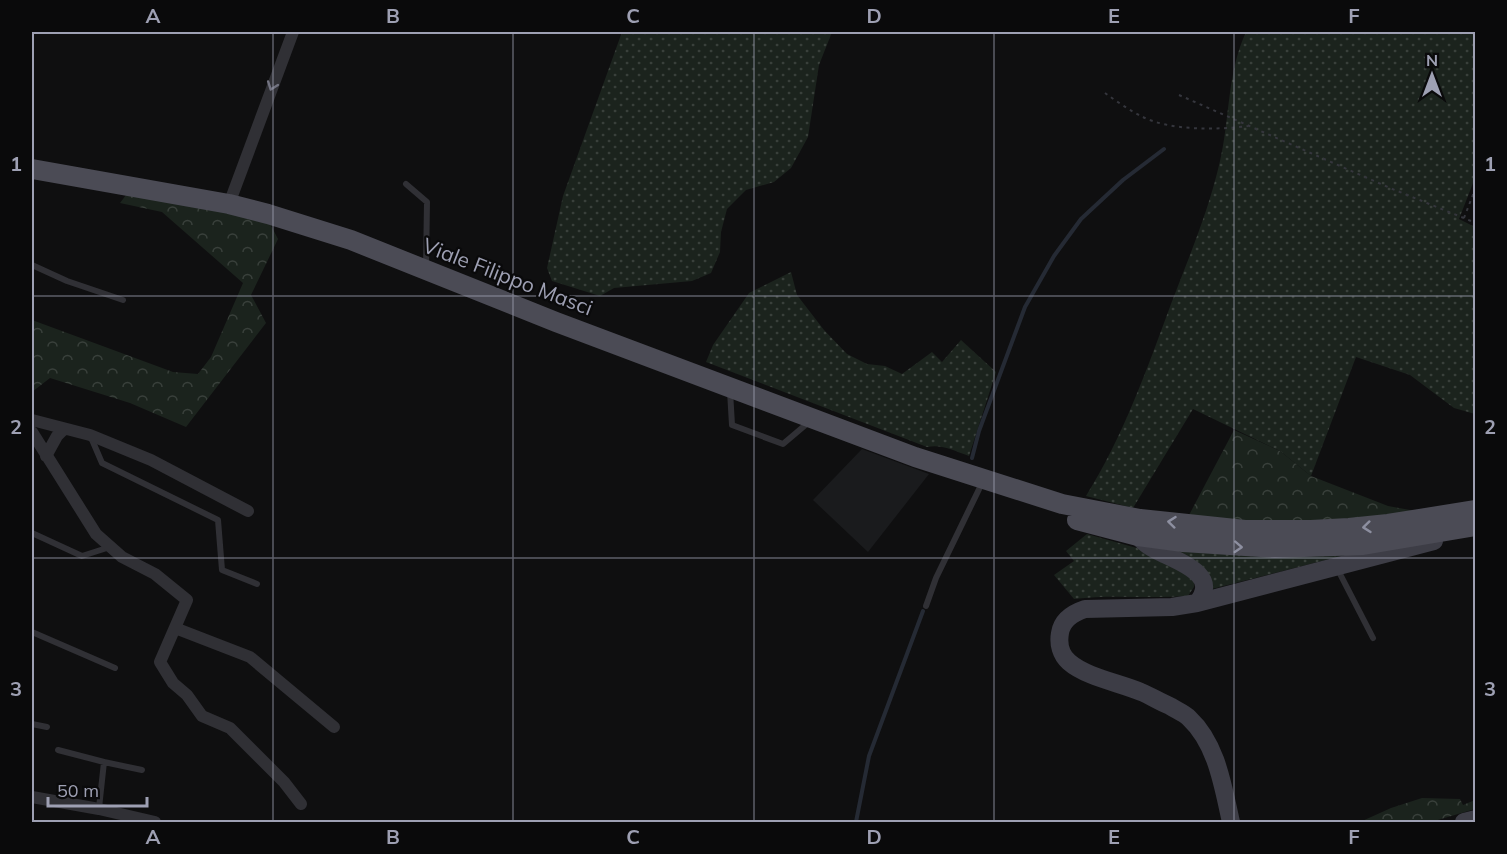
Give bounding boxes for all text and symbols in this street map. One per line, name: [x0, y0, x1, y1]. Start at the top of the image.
text: A: [146, 3, 161, 28]
text: B: [386, 3, 400, 28]
text: C: [626, 3, 640, 28]
text: D: [866, 3, 882, 28]
text: E: [1108, 3, 1120, 28]
text: F: [1348, 3, 1360, 28]
north arrow: [1402, 45, 1462, 105]
text: N: [1426, 50, 1438, 70]
one-way arrow: [267, 81, 280, 91]
text: 1: [10, 151, 22, 176]
text: 1: [1484, 151, 1496, 176]
street label: Viale Filippo Masci: [419, 232, 597, 320]
text: 2: [10, 414, 22, 439]
text: 2: [1484, 414, 1496, 439]
one-way arrow: [1168, 517, 1177, 529]
one-way arrow: [1362, 520, 1371, 532]
one-way arrow: [1233, 540, 1242, 553]
text: 3: [10, 676, 22, 701]
text: 3: [1484, 676, 1496, 701]
scale bar: [48, 770, 147, 808]
text: 50 m: [57, 779, 99, 802]
text: A: [146, 824, 161, 849]
text: B: [386, 824, 400, 849]
text: C: [626, 824, 640, 849]
text: D: [866, 824, 882, 849]
text: E: [1108, 824, 1120, 849]
text: F: [1348, 824, 1360, 849]

